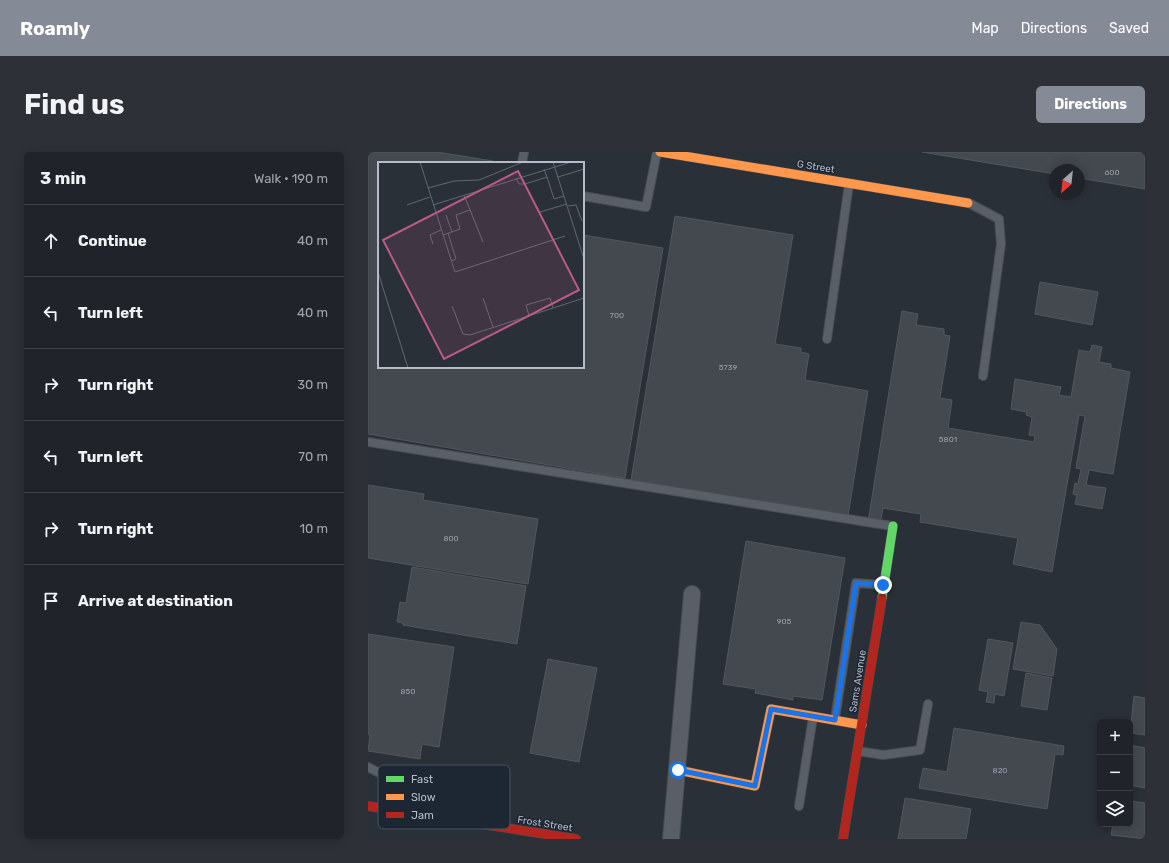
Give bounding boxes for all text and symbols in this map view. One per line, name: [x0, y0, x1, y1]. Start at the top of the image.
text: Roamly: [20, 17, 90, 40]
text: Map: [972, 20, 999, 37]
text: Directions: [1021, 20, 1087, 37]
text: Saved: [1109, 20, 1149, 37]
button: Directions: [1036, 86, 1145, 123]
text: Find us: [24, 88, 124, 121]
street label: G Street: [796, 158, 836, 176]
inset map: [378, 162, 584, 368]
north arrow: [1049, 164, 1085, 200]
text: 3 min: [40, 168, 86, 188]
house number: 600: [1105, 168, 1119, 177]
text: Walk · 190 m: [254, 171, 328, 186]
icon: ahead: [40, 230, 62, 252]
text: Continue: [78, 232, 147, 250]
text: 40 m: [297, 233, 328, 248]
icon: left: [40, 302, 62, 324]
text: Turn left: [78, 304, 143, 322]
text: 40 m: [297, 305, 328, 320]
house number: 700: [610, 311, 624, 320]
house number: 5739: [719, 363, 737, 372]
icon: right: [40, 374, 62, 396]
text: Turn right: [78, 376, 153, 394]
text: 30 m: [297, 377, 328, 392]
house number: 5801: [939, 435, 957, 444]
icon: left: [40, 446, 62, 468]
text: Turn left: [78, 448, 143, 466]
text: 70 m: [298, 449, 328, 464]
icon: right: [40, 518, 62, 540]
text: Turn right: [78, 520, 153, 538]
text: 10 m: [299, 521, 328, 536]
house number: 800: [443, 534, 459, 543]
route end: [874, 576, 892, 594]
icon: arrive: [40, 590, 62, 612]
text: Arrive at destination: [78, 592, 233, 610]
house number: 905: [777, 617, 792, 626]
street label: Sams Avenue: [847, 649, 869, 713]
house number: 850: [401, 687, 415, 696]
map controls: [1097, 719, 1133, 827]
button: +: [1097, 719, 1133, 755]
button: −: [1097, 755, 1133, 791]
route start: [669, 761, 687, 779]
legend: [378, 765, 510, 829]
house number: 820: [993, 766, 1007, 775]
text: Fast: [411, 773, 434, 786]
text: Slow: [411, 791, 436, 804]
button: layers: [1097, 791, 1133, 827]
text: Jam: [411, 809, 434, 822]
street label: Frost Street: [516, 814, 573, 834]

